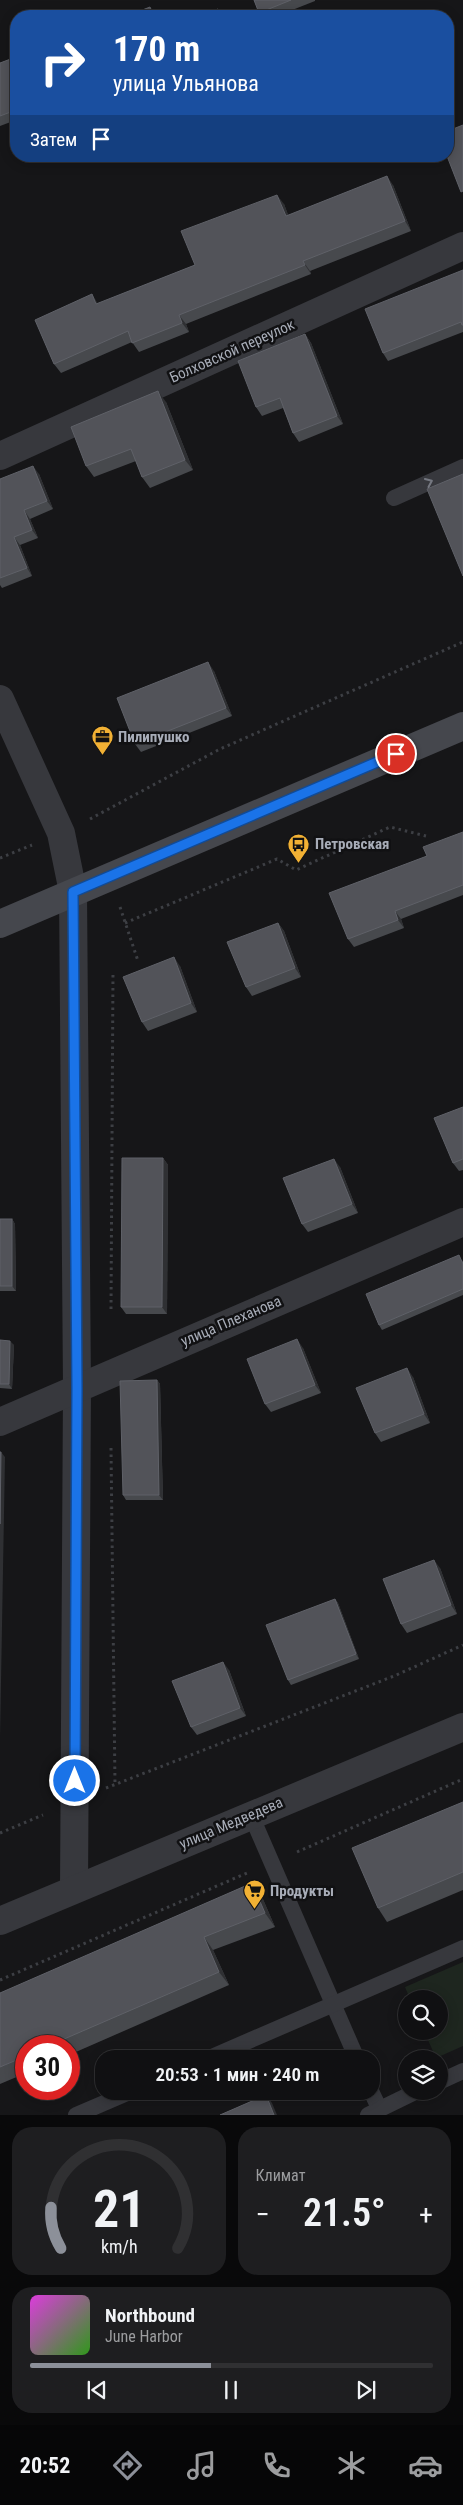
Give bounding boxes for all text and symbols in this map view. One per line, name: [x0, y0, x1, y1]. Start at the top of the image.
text: 170 m: [113, 29, 200, 70]
icon: right: [30, 30, 95, 95]
text: улица Ульянова: [113, 71, 259, 96]
icon: arrive: [87, 125, 115, 153]
text: Затем: [30, 128, 77, 151]
street label: Болховской переулок: [167, 315, 297, 387]
one-way arrow: [424, 478, 433, 489]
office icon: Пилипушко: [90, 725, 114, 756]
place label: Пилипушко: [118, 728, 189, 746]
pin: [375, 733, 417, 775]
icon: arrive: [382, 740, 410, 768]
bus stop icon: Петровская: [287, 832, 311, 863]
place label: Петровская: [315, 835, 389, 853]
street label: улица Плеханова: [178, 1292, 284, 1350]
position arrow: [48, 1754, 100, 1806]
street label: улица Медведева: [177, 1793, 285, 1853]
supermarket icon: Продукты: [242, 1879, 266, 1910]
place label: Продукты: [270, 1882, 334, 1900]
map controls: [398, 1990, 448, 2100]
button: search: [398, 1990, 448, 2040]
speed limit sign: 30: [15, 2035, 80, 2100]
button: layers: [398, 2050, 448, 2100]
text: 20:53 · 1 мин · 240 m: [156, 2063, 319, 2086]
text: Климат: [256, 2166, 305, 2185]
text: 21: [92, 2179, 145, 2240]
text: 21.5°: [303, 2191, 386, 2235]
text: −: [256, 2198, 270, 2231]
text: +: [419, 2198, 433, 2231]
text: km/h: [100, 2236, 137, 2257]
text: Northbound: [105, 2304, 195, 2327]
text: June Harbor: [105, 2327, 183, 2346]
icon: previous: [83, 2376, 111, 2404]
icon: pause: [217, 2376, 245, 2404]
icon: next: [352, 2376, 380, 2404]
icon: directions: [110, 2448, 145, 2483]
icon: music: [184, 2448, 219, 2483]
icon: phone: [259, 2448, 294, 2483]
icon: climate: [334, 2448, 369, 2483]
icon: car: [408, 2448, 443, 2483]
text: 20:52: [20, 2453, 70, 2478]

